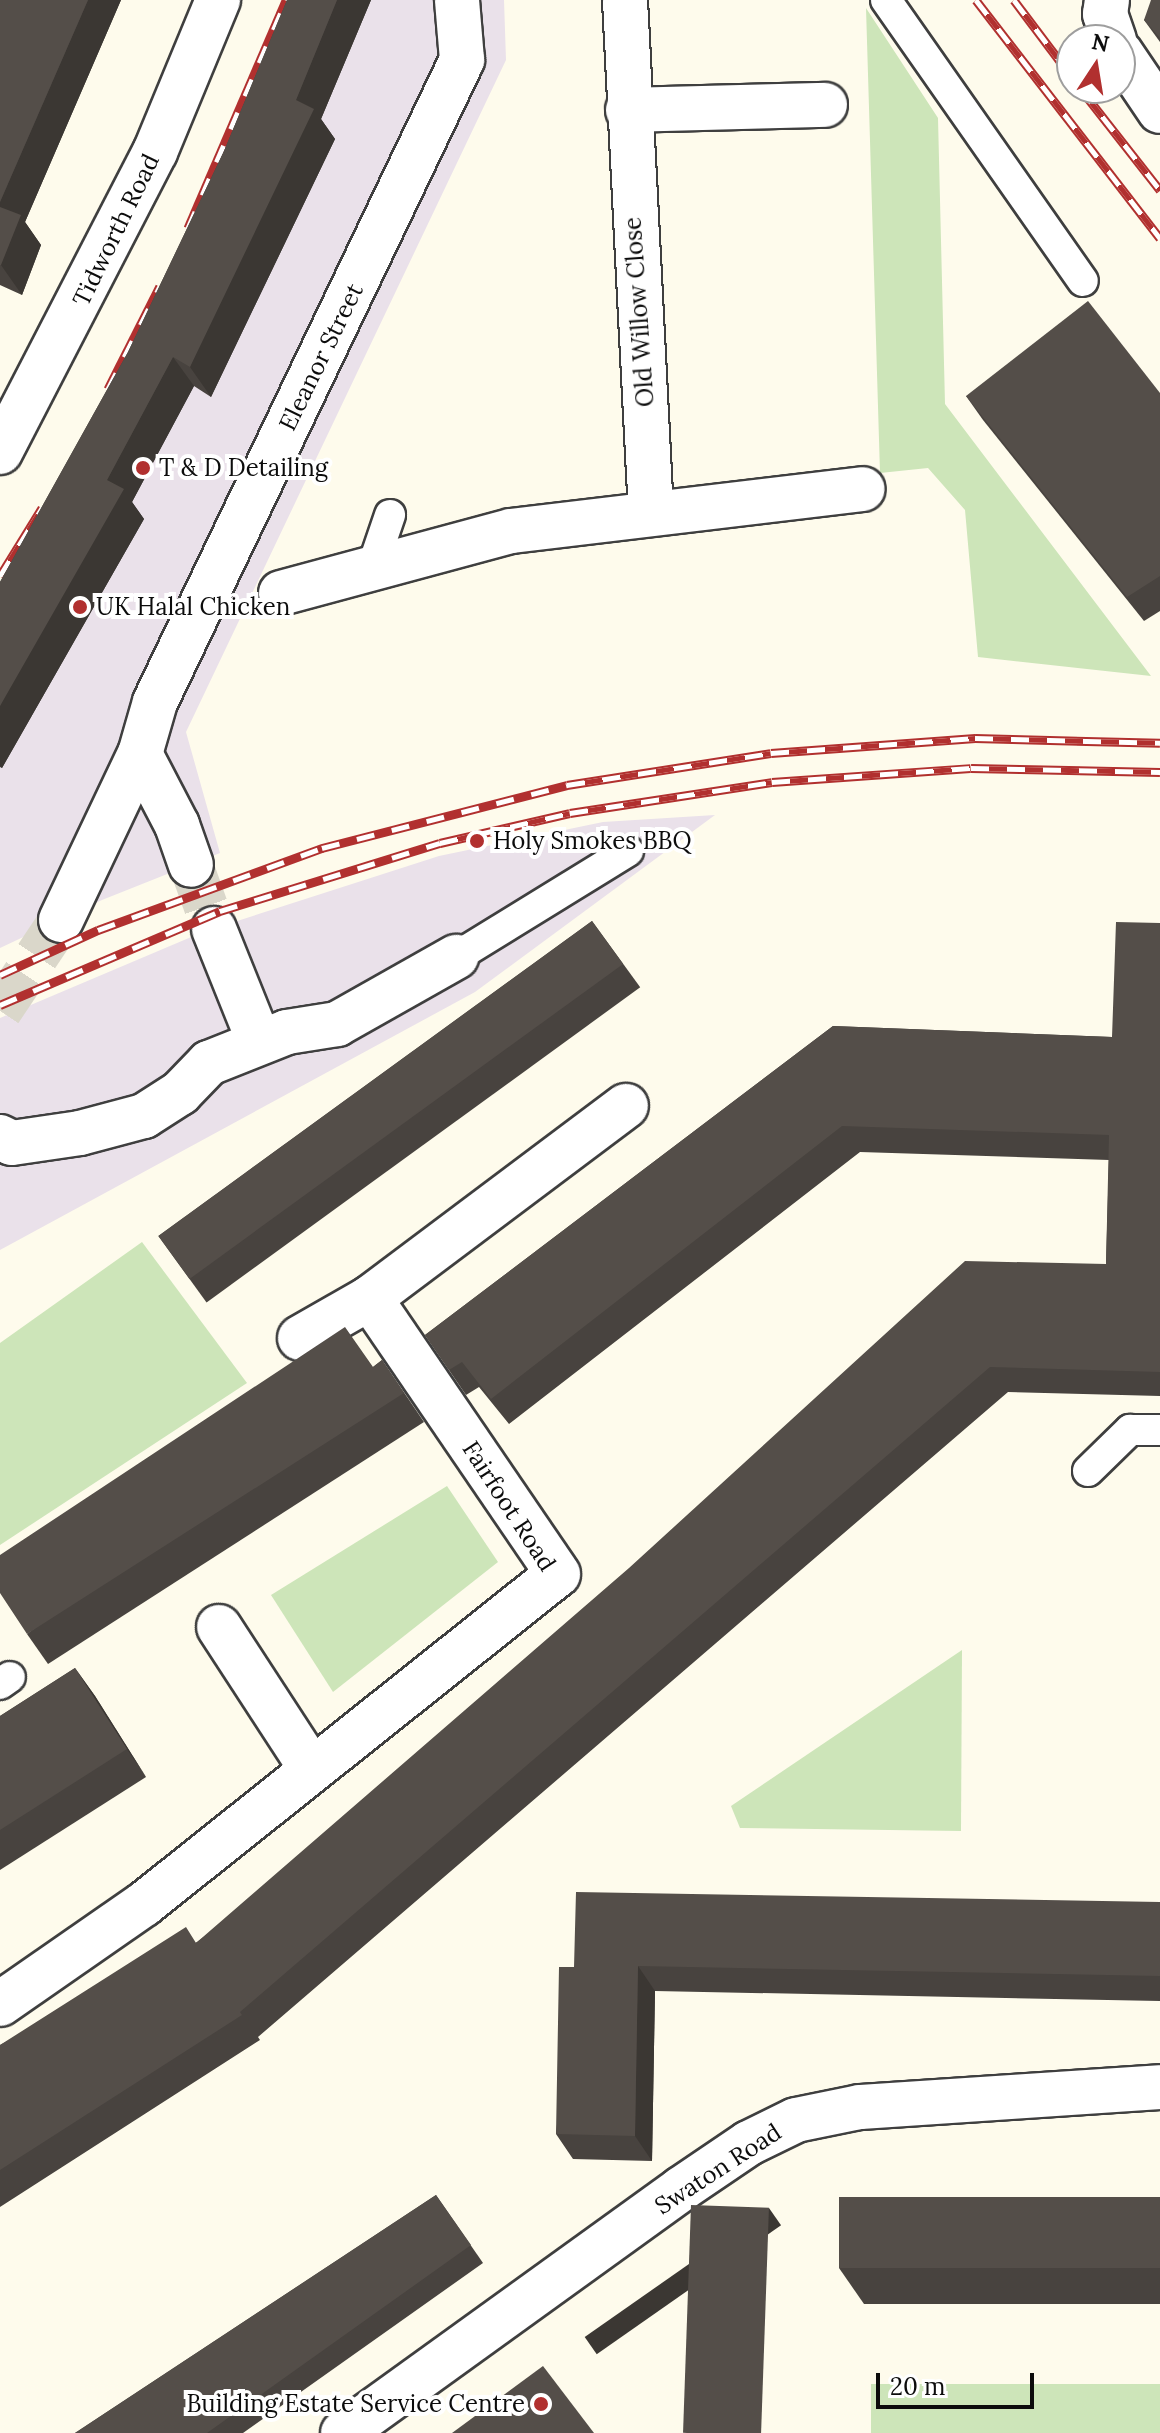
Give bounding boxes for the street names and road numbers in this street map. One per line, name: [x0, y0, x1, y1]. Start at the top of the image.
street label: Tidworth Road: [67, 149, 165, 311]
street label: Old Willow Close: [618, 216, 660, 408]
street label: Eleanor Street: [273, 279, 369, 435]
street label: Fairfoot Road: [456, 1436, 562, 1576]
street label: Swaton Road: [650, 2118, 786, 2220]

